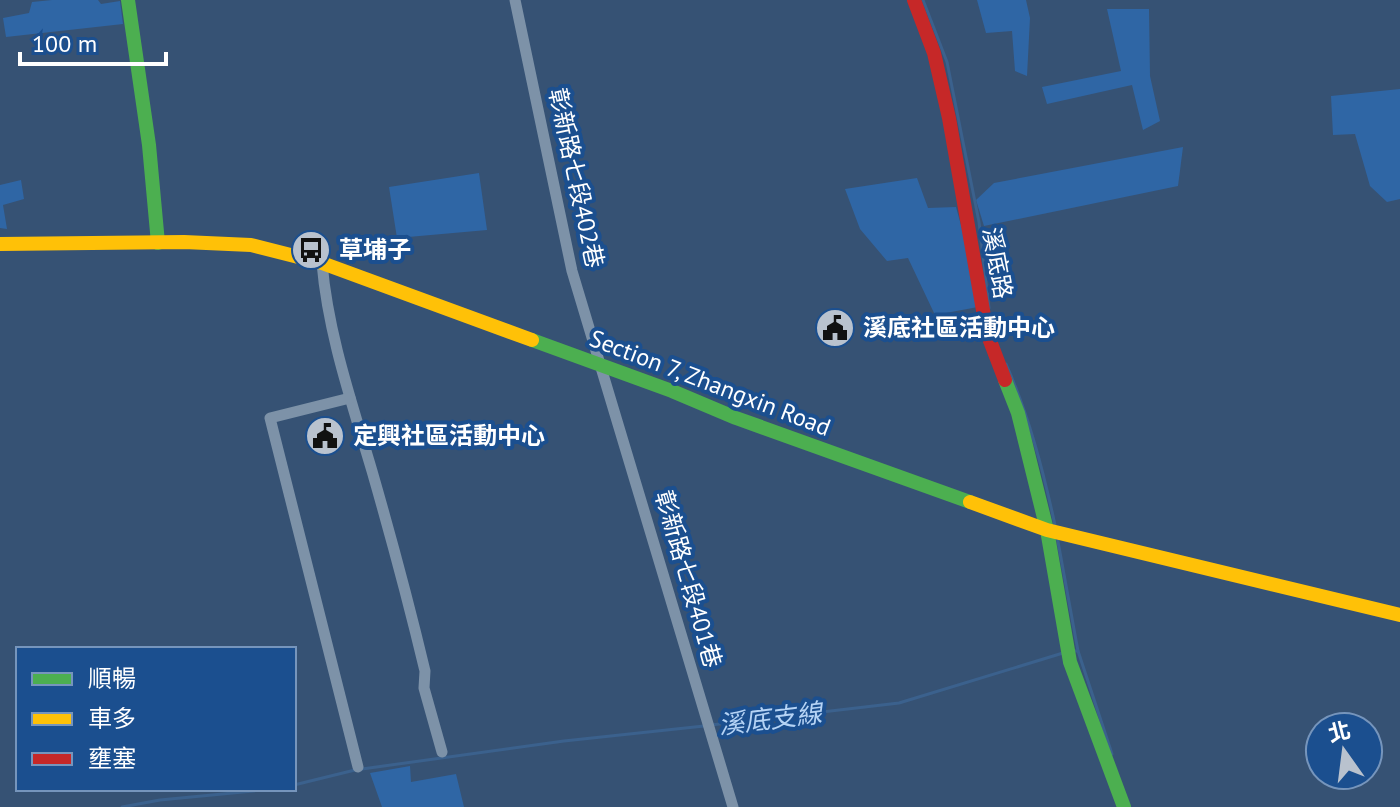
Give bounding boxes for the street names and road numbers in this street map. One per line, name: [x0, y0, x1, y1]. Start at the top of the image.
street label: 彰新路七段402巷: [542, 85, 611, 271]
street label: 溪底路: [976, 225, 1019, 301]
street label: Section 7, Zhangxin Road: [585, 322, 835, 443]
street label: 彰新路七段401巷: [648, 487, 729, 671]

